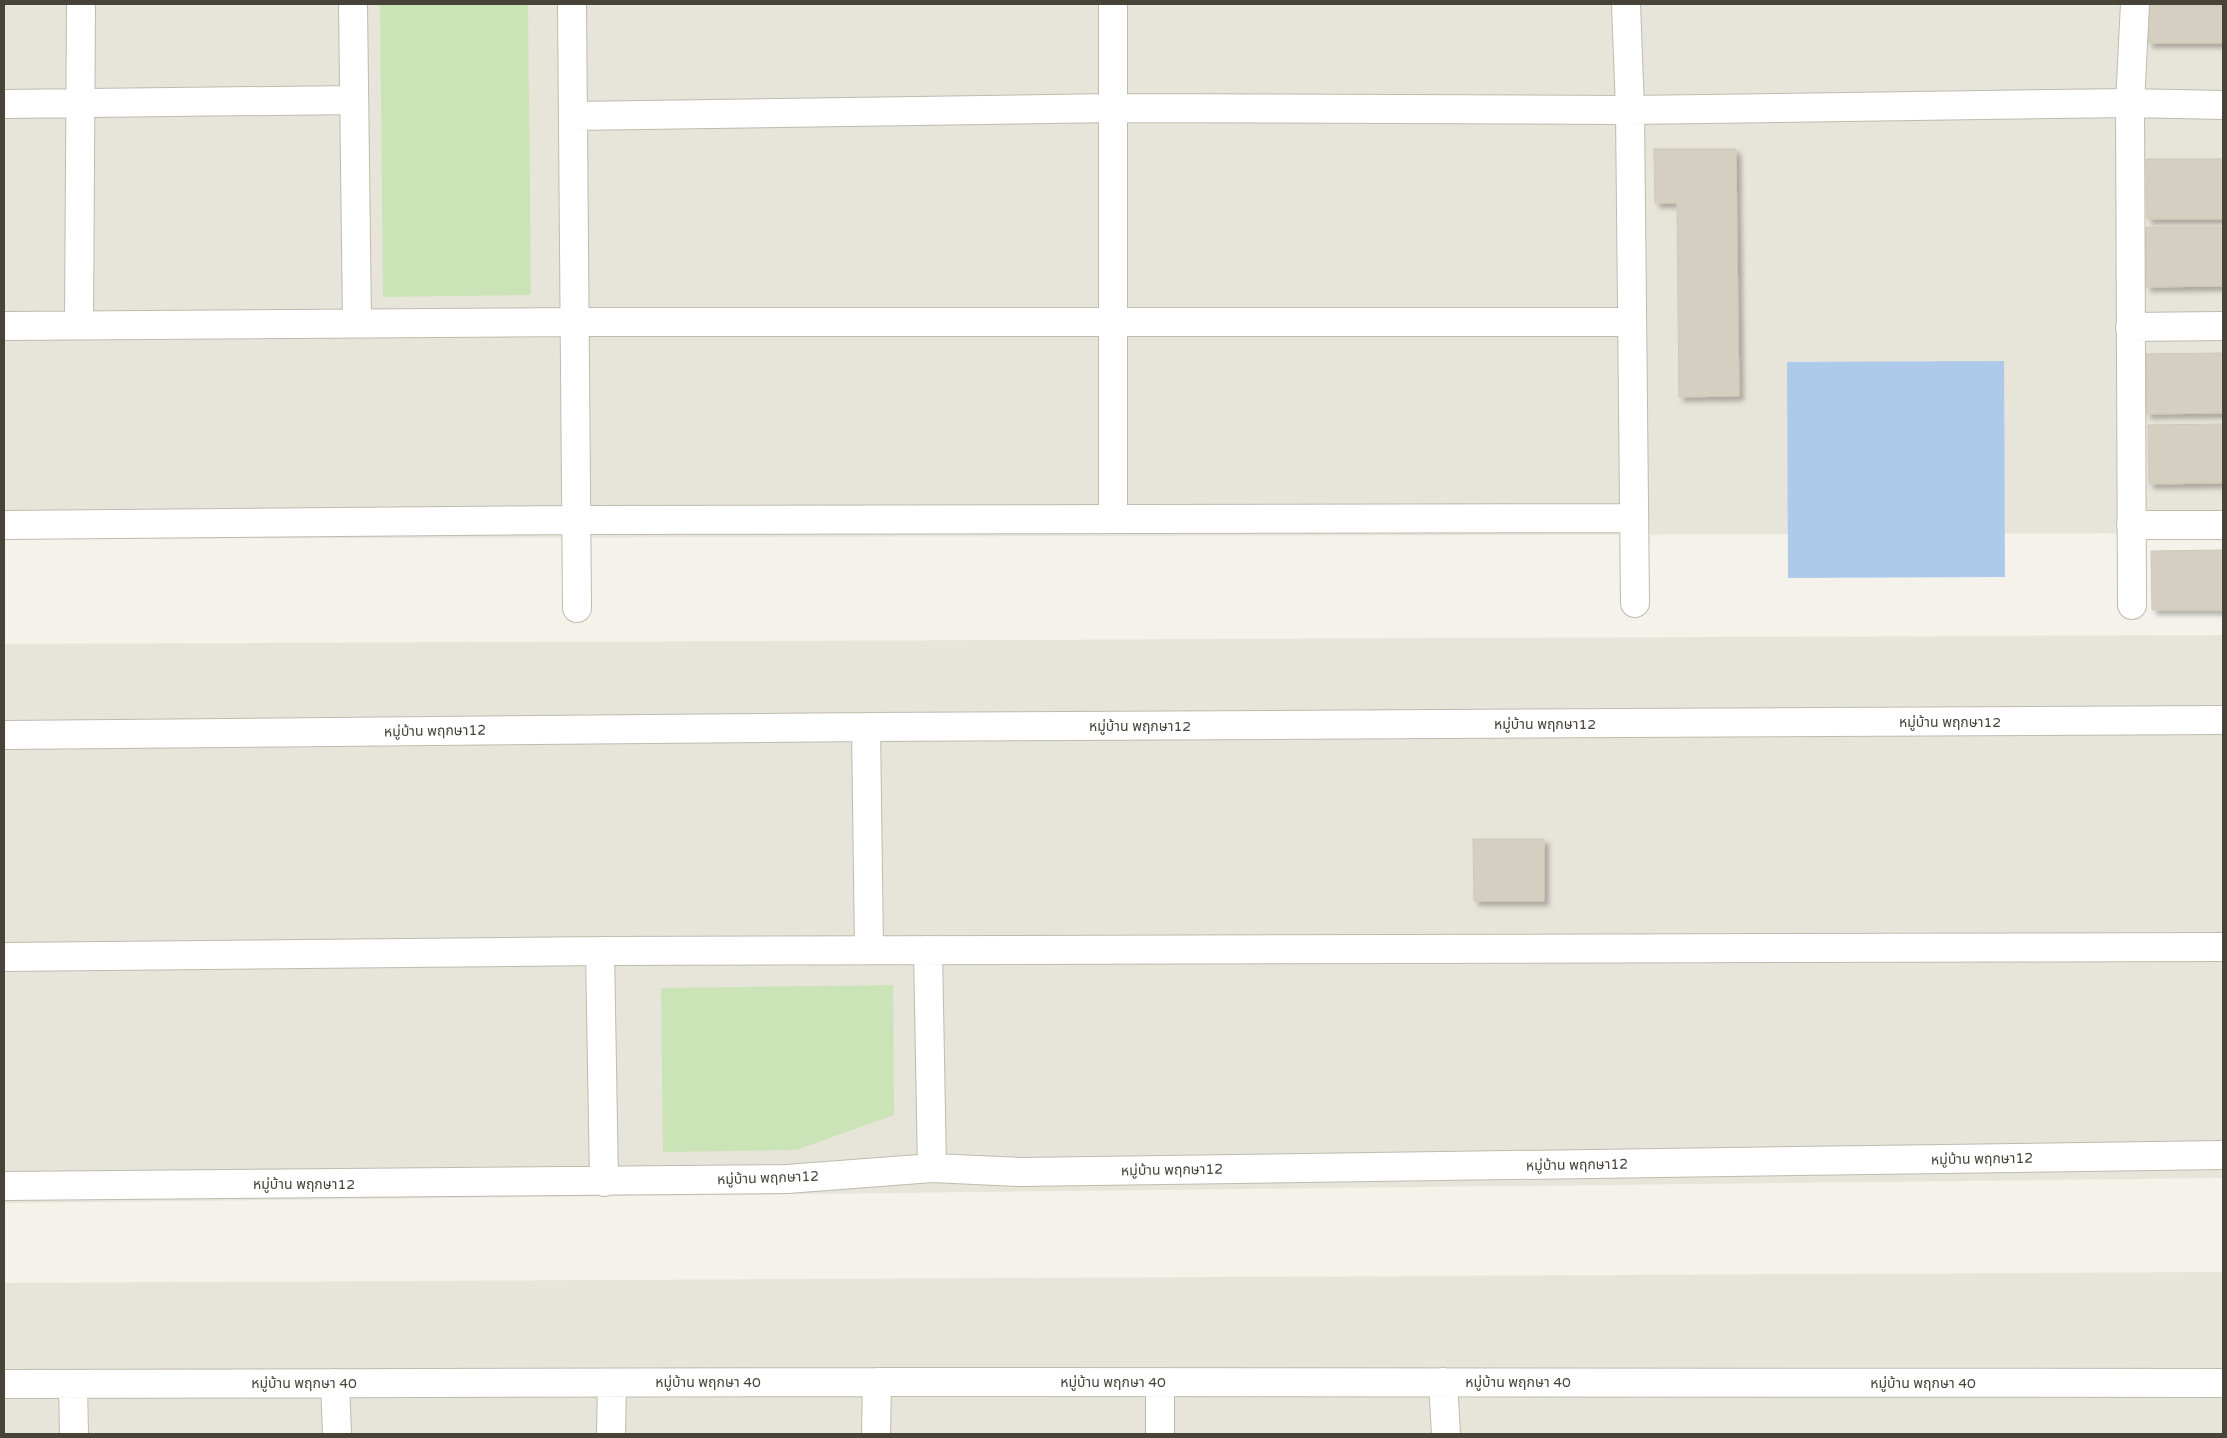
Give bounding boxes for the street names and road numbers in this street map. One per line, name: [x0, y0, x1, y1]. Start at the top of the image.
street label: หมู่บ้าน พฤกษา12: [1899, 714, 2001, 731]
street label: หมู่บ้าน พฤกษา12: [1494, 716, 1596, 733]
street label: หมู่บ้าน พฤกษา12: [1089, 718, 1191, 735]
street label: หมู่บ้าน พฤกษา12: [384, 722, 486, 740]
street label: หมู่บ้าน พฤกษา12: [1931, 1150, 2033, 1168]
street label: หมู่บ้าน พฤกษา12: [1526, 1156, 1628, 1174]
street label: หมู่บ้าน พฤกษา12: [1121, 1161, 1223, 1179]
street label: หมู่บ้าน พฤกษา12: [717, 1168, 819, 1188]
street label: หมู่บ้าน พฤกษา12: [253, 1176, 355, 1193]
street label: หมู่บ้าน พฤกษา 40: [655, 1374, 761, 1391]
street label: หมู่บ้าน พฤกษา 40: [1060, 1374, 1166, 1391]
street label: หมู่บ้าน พฤกษา 40: [1465, 1374, 1571, 1391]
street label: หมู่บ้าน พฤกษา 40: [251, 1375, 357, 1392]
street label: หมู่บ้าน พฤกษา 40: [1870, 1375, 1976, 1392]

